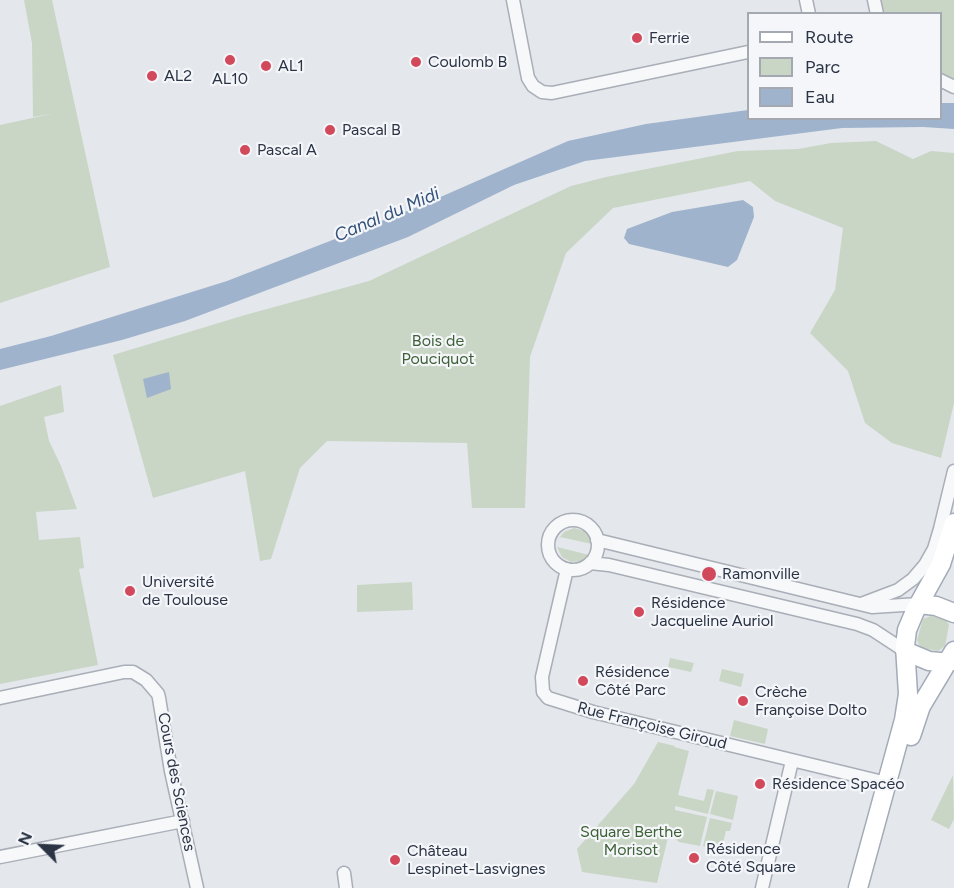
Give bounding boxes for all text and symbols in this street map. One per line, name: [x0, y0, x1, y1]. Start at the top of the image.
legend: [747, 12, 942, 120]
text: Route: [805, 26, 853, 48]
place label: Ferrie: [649, 28, 690, 48]
marker: Ferrie: [630, 31, 644, 45]
place label: Coulomb B: [428, 52, 507, 72]
marker: AL10: [223, 53, 237, 67]
marker: Coulomb B: [409, 55, 423, 69]
place label: AL1: [278, 56, 304, 76]
text: Parc: [805, 56, 840, 78]
marker: AL1: [259, 59, 273, 73]
place label: AL2: [164, 66, 192, 86]
marker: AL2: [145, 69, 159, 83]
place label: AL10: [212, 69, 248, 89]
text: Eau: [805, 86, 835, 108]
place label: Pascal B: [342, 120, 401, 140]
marker: Pascal B: [323, 123, 337, 137]
place label: Pascal A: [257, 140, 317, 160]
marker: Pascal A: [238, 143, 252, 157]
water label: Canal du Midi: [331, 183, 443, 247]
park label: Bois de Pouciquot: [401, 331, 475, 369]
place label: Ramonville: [722, 564, 800, 584]
marker: Ramonville: [700, 565, 718, 583]
place label: Université de Toulouse: [142, 572, 228, 610]
marker: Université de Toulouse: [123, 584, 137, 598]
place label: Résidence Jacqueline Auriol: [651, 593, 773, 631]
marker: Résidence Jacqueline Auriol: [632, 605, 646, 619]
place label: Résidence Côté Parc: [595, 662, 669, 700]
marker: Résidence Côté Parc: [576, 674, 590, 688]
place label: Crèche Françoise Dolto: [755, 682, 867, 720]
marker: Crèche Françoise Dolto: [736, 694, 750, 708]
street label: Rue Françoise Giroud: [575, 698, 729, 754]
street label: Cours des Sciences: [153, 711, 199, 853]
place label: Résidence Spacéo: [772, 774, 904, 794]
marker: Résidence Spacéo: [753, 777, 767, 791]
north arrow: [12, 816, 72, 876]
park label: Square Berthe Morisot: [580, 822, 682, 860]
text: N: [14, 829, 36, 848]
place label: Résidence Côté Square: [706, 839, 796, 877]
place label: Château Lespinet-Lasvignes: [407, 841, 546, 879]
marker: Résidence Côté Square: [687, 851, 701, 865]
marker: Château Lespinet-Lasvignes: [388, 853, 402, 867]

